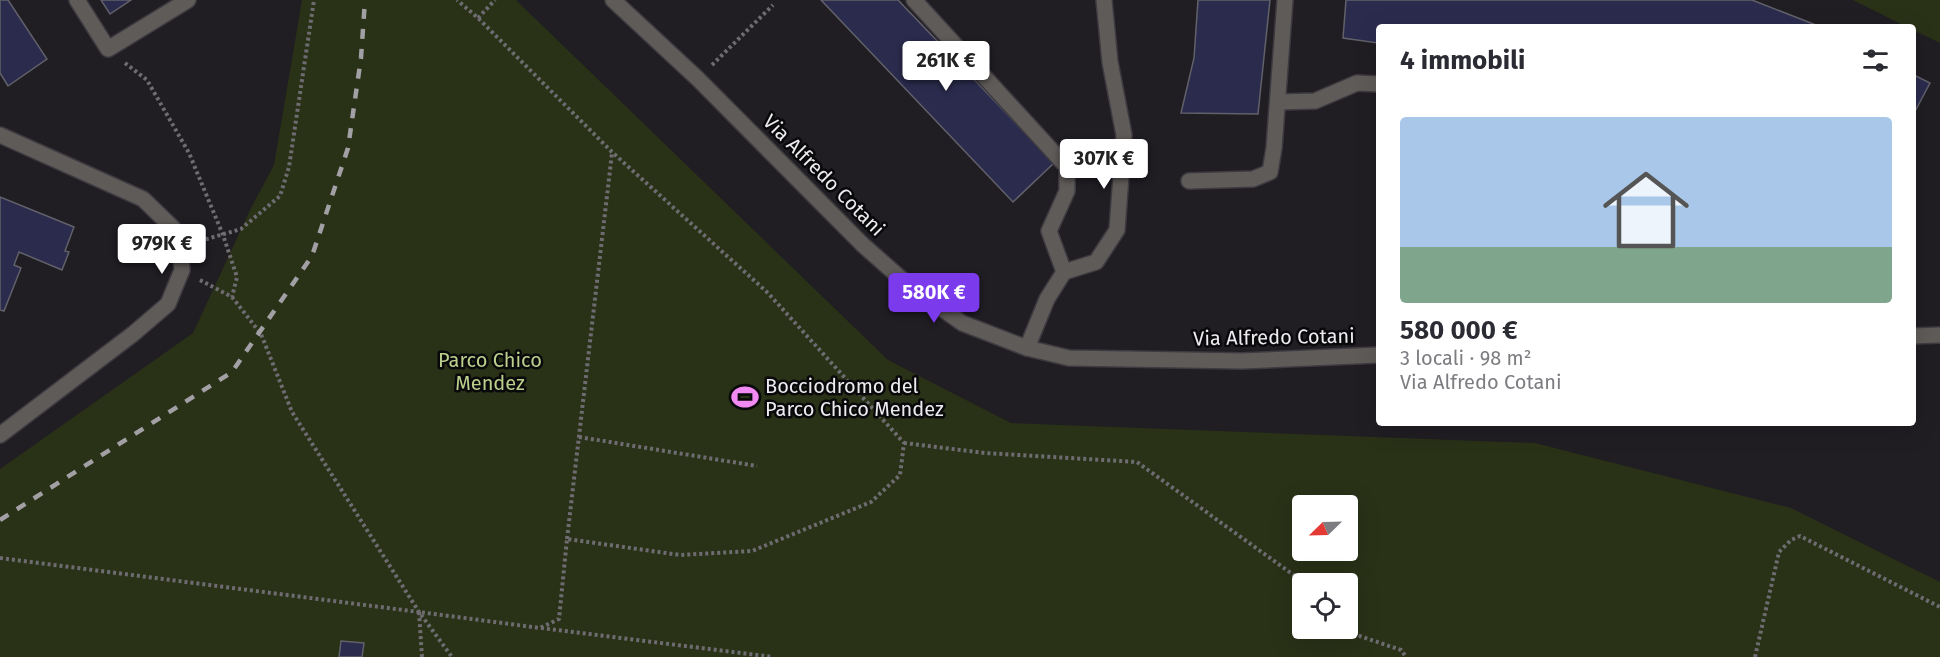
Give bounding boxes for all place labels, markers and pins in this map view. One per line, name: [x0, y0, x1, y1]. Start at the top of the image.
pin: 261K €: [897, 41, 995, 92]
pin: 307K €: [1055, 139, 1153, 190]
pin: 979K €: [113, 224, 211, 275]
pin: 580K €: [885, 273, 983, 324]
place label: Bocciodromo del Parco Chico Mendez: [765, 374, 944, 421]
sports icon: Bocciodromo del Parco Chico Mendez: [730, 382, 760, 412]

